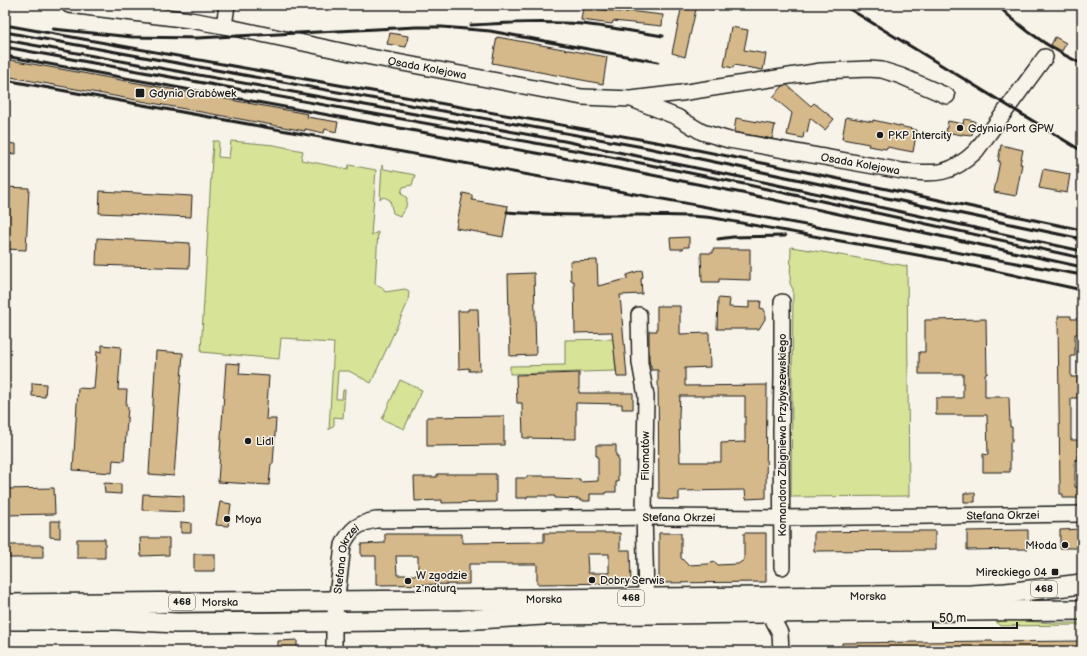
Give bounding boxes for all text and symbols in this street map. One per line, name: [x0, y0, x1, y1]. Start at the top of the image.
street label: Osada Kolejowa: [387, 54, 468, 82]
marker: Gdynia Grabówek: [134, 87, 146, 99]
place label: Gdynia Grabówek: [149, 87, 237, 100]
place label: Gdynia Port GPW: [968, 122, 1054, 135]
marker: Gdynia Port GPW: [955, 123, 965, 133]
place label: PKP Intercity: [888, 129, 952, 142]
marker: PKP Intercity: [875, 130, 885, 140]
street label: Osada Kolejowa: [820, 150, 901, 177]
street label: Komandora Zbigniewa Przybyszewskiego: [776, 333, 789, 537]
street label: Filomatów: [639, 431, 652, 481]
place label: Lidl: [256, 435, 274, 448]
marker: Lidl: [243, 436, 253, 446]
street label: Stefana Okrzei: [966, 508, 1040, 522]
street label: Stefana Okrzei: [642, 510, 715, 524]
place label: Moya: [235, 513, 262, 526]
marker: Moya: [222, 514, 232, 524]
street label: Stefana Okrzei: [331, 521, 361, 594]
place label: Młoda: [1025, 539, 1057, 552]
marker: Młoda: [1060, 540, 1070, 550]
place label: Mireckiego 04: [976, 566, 1047, 579]
marker: Mireckiego 04: [1050, 567, 1060, 577]
place label: W zgodzie z naturą: [416, 569, 468, 595]
place label: Dobry Serwis: [600, 574, 665, 587]
marker: Dobry Serwis: [587, 575, 597, 585]
marker: W zgodzie z naturą: [403, 576, 413, 586]
road number: 468: [1031, 581, 1057, 597]
street label: Morska: [850, 589, 886, 603]
road number: 468: [618, 590, 644, 606]
street label: Morska: [526, 592, 562, 606]
road number: 468: [169, 594, 195, 610]
street label: Morska: [202, 595, 238, 609]
scale bar: [933, 604, 1017, 630]
text: 50 m: [939, 611, 966, 626]

